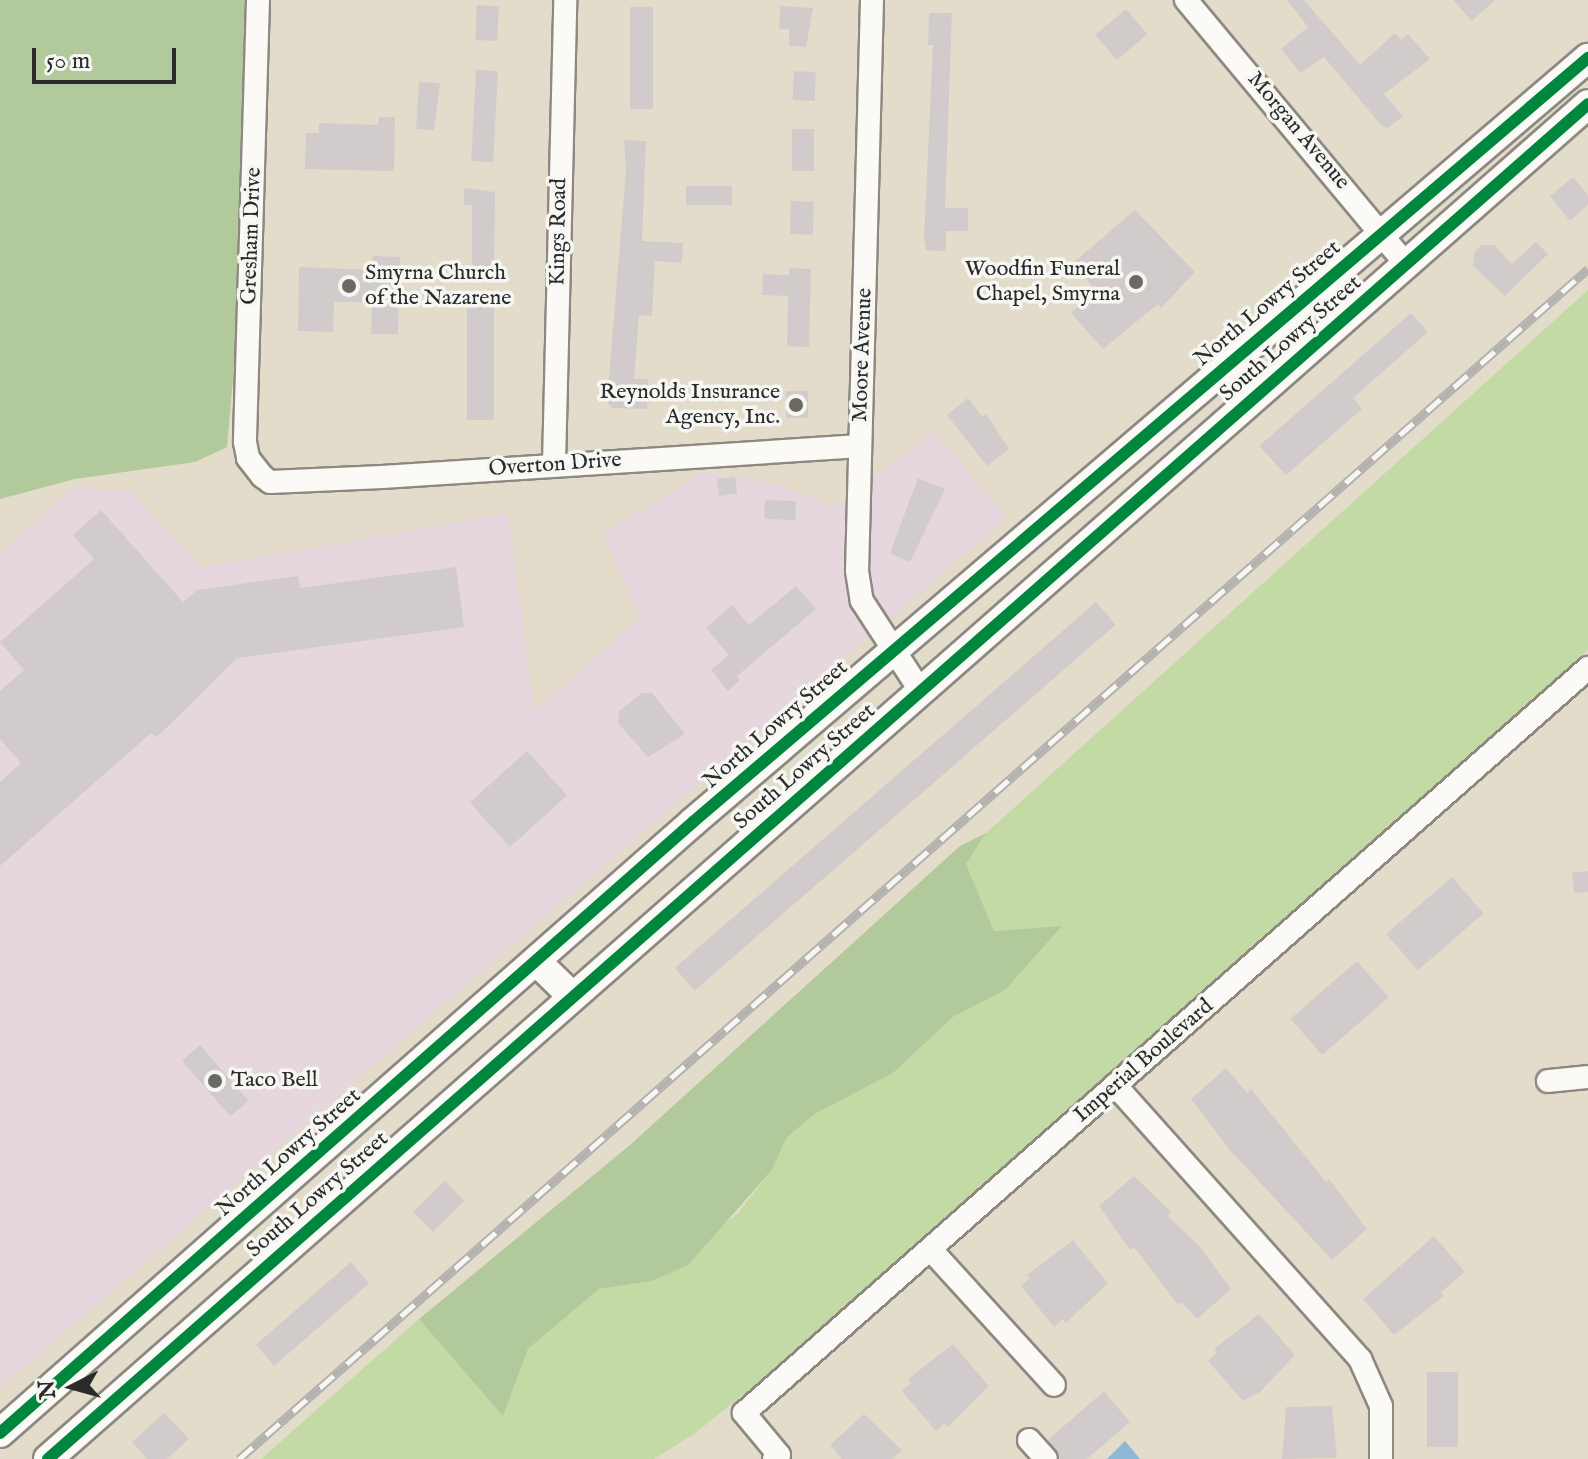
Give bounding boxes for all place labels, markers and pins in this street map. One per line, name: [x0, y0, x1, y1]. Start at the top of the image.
place label: Woodfin Funeral Chapel, Smyrna: [965, 256, 1120, 308]
place label: Smyrna Church of the Nazarene: [365, 260, 511, 312]
marker: Woodfin Funeral Chapel, Smyrna: [1127, 273, 1145, 291]
marker: Smyrna Church of the Nazarene: [340, 277, 358, 295]
place label: Reynolds Insurance Agency, Inc.: [600, 379, 780, 430]
marker: Reynolds Insurance Agency, Inc.: [787, 396, 805, 414]
place label: Taco Bell: [231, 1068, 318, 1094]
marker: Taco Bell: [206, 1072, 224, 1090]

